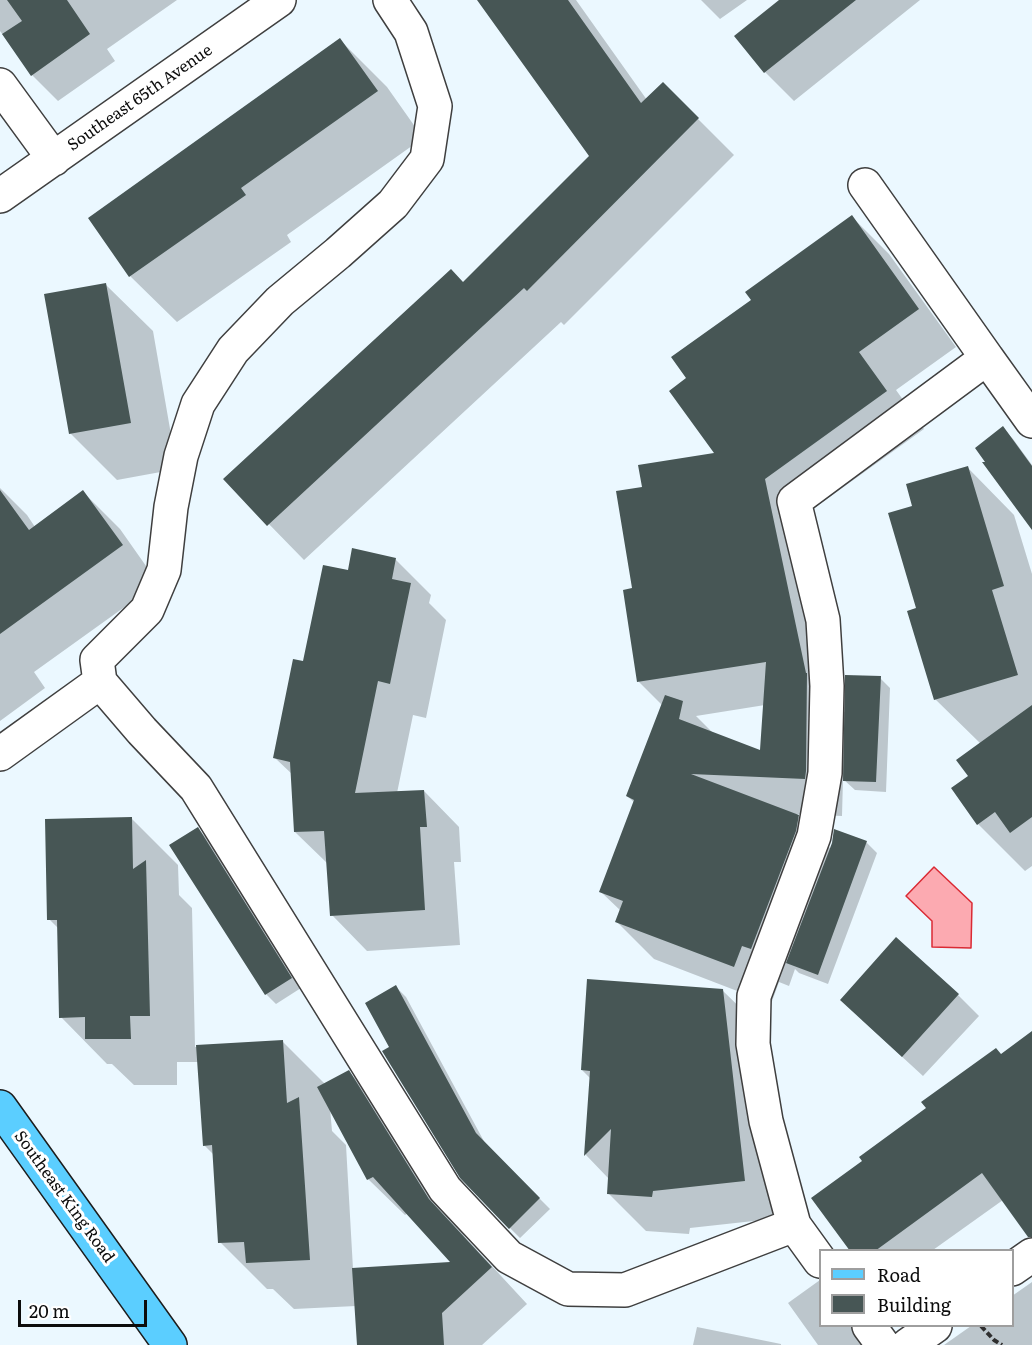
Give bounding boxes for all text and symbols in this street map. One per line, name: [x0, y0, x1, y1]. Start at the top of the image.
street label: Southeast 65th Avenue: [64, 41, 216, 155]
street label: Southeast King Road: [10, 1127, 118, 1267]
legend: [819, 1249, 1014, 1327]
text: Road: [877, 1261, 921, 1288]
scale bar: [21, 1288, 150, 1326]
text: Building: [877, 1291, 951, 1318]
text: 20 m: [29, 1297, 70, 1324]

